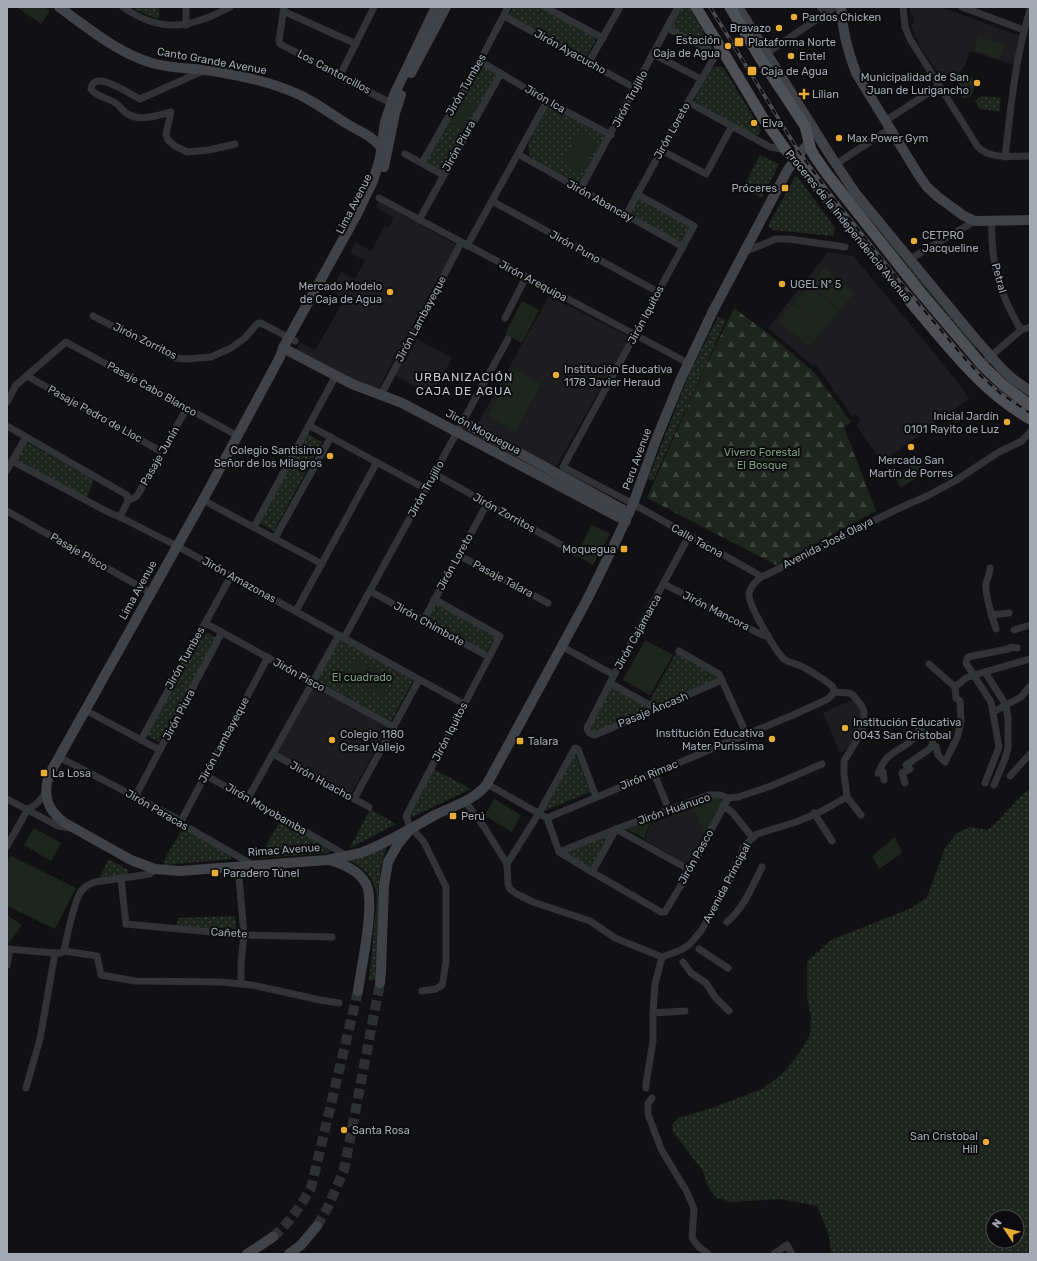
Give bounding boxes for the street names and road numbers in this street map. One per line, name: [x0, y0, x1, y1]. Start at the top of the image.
street label: Jirón Ayacucho: [532, 27, 608, 77]
street label: Canto Grande Avenue: [156, 45, 268, 77]
street label: Los Cantorcillos: [295, 47, 373, 97]
street label: Jirón Tumbes: [443, 51, 489, 118]
street label: Jirón Trujillo: [610, 68, 650, 130]
street label: Jirón Ica: [522, 82, 568, 116]
street label: Jirón Loreto: [651, 100, 693, 162]
street label: Jirón Piura: [440, 118, 478, 174]
street label: Proceres de la Independencia Avenue: [783, 147, 913, 305]
street label: Lima Avenue: [333, 172, 375, 236]
street label: Jirón Abancay: [565, 177, 635, 225]
street label: Jirón Puno: [547, 228, 603, 266]
street label: Jirón Arequipa: [497, 258, 569, 304]
street label: Petral: [989, 262, 1009, 294]
street label: Jirón Lambayeque: [393, 274, 449, 364]
street label: Jirón Iquitos: [625, 283, 667, 347]
street label: Jirón Zorritos: [111, 320, 179, 362]
street label: Pasaje Cabo Blanco: [105, 359, 199, 419]
street label: Pasaje Pedro de Lloc: [46, 383, 144, 445]
street label: Jirón Moquegua: [443, 407, 523, 457]
street label: Pasaje Junín: [138, 424, 182, 488]
street label: Peru Avenue: [620, 426, 654, 492]
street label: Jirón Trujillo: [405, 458, 447, 520]
street label: Jirón Zorritos: [471, 490, 538, 536]
street label: Avenida José Olaya: [781, 515, 875, 571]
street label: Calle Tacna: [669, 521, 725, 561]
street label: Pasaje Pisco: [48, 530, 110, 574]
street label: Jirón Loreto: [434, 531, 476, 593]
street label: Jirón Amazonas: [200, 554, 279, 606]
street label: Lima Avenue: [116, 558, 160, 622]
street label: Pasaje Talara: [471, 558, 535, 600]
street label: Jirón Mancora: [680, 589, 752, 633]
street label: Jirón Cajamarca: [612, 592, 664, 672]
street label: Jirón Chimbote: [391, 599, 467, 649]
street label: Jirón Tumbes: [163, 624, 208, 691]
street label: Jirón Pisco: [271, 655, 327, 695]
street label: Jirón Piura: [160, 687, 198, 743]
street label: Pasaje Áncash: [616, 689, 690, 731]
street label: Jirón Lambayeque: [196, 695, 252, 785]
street label: Jirón Iquitos: [430, 700, 471, 764]
street label: Jirón Rimac: [618, 758, 680, 792]
street label: Jirón Huacho: [288, 759, 354, 803]
street label: Jirón Moyobamba: [223, 781, 309, 837]
street label: Jirón Paracas: [123, 787, 191, 833]
street label: Jirón Huánuco: [636, 791, 712, 827]
street label: Jirón Pasco: [676, 827, 716, 887]
street label: Rimac Avenue: [247, 841, 321, 859]
street label: Avenida Principal: [701, 841, 753, 925]
street label: Cañete: [210, 925, 248, 941]

